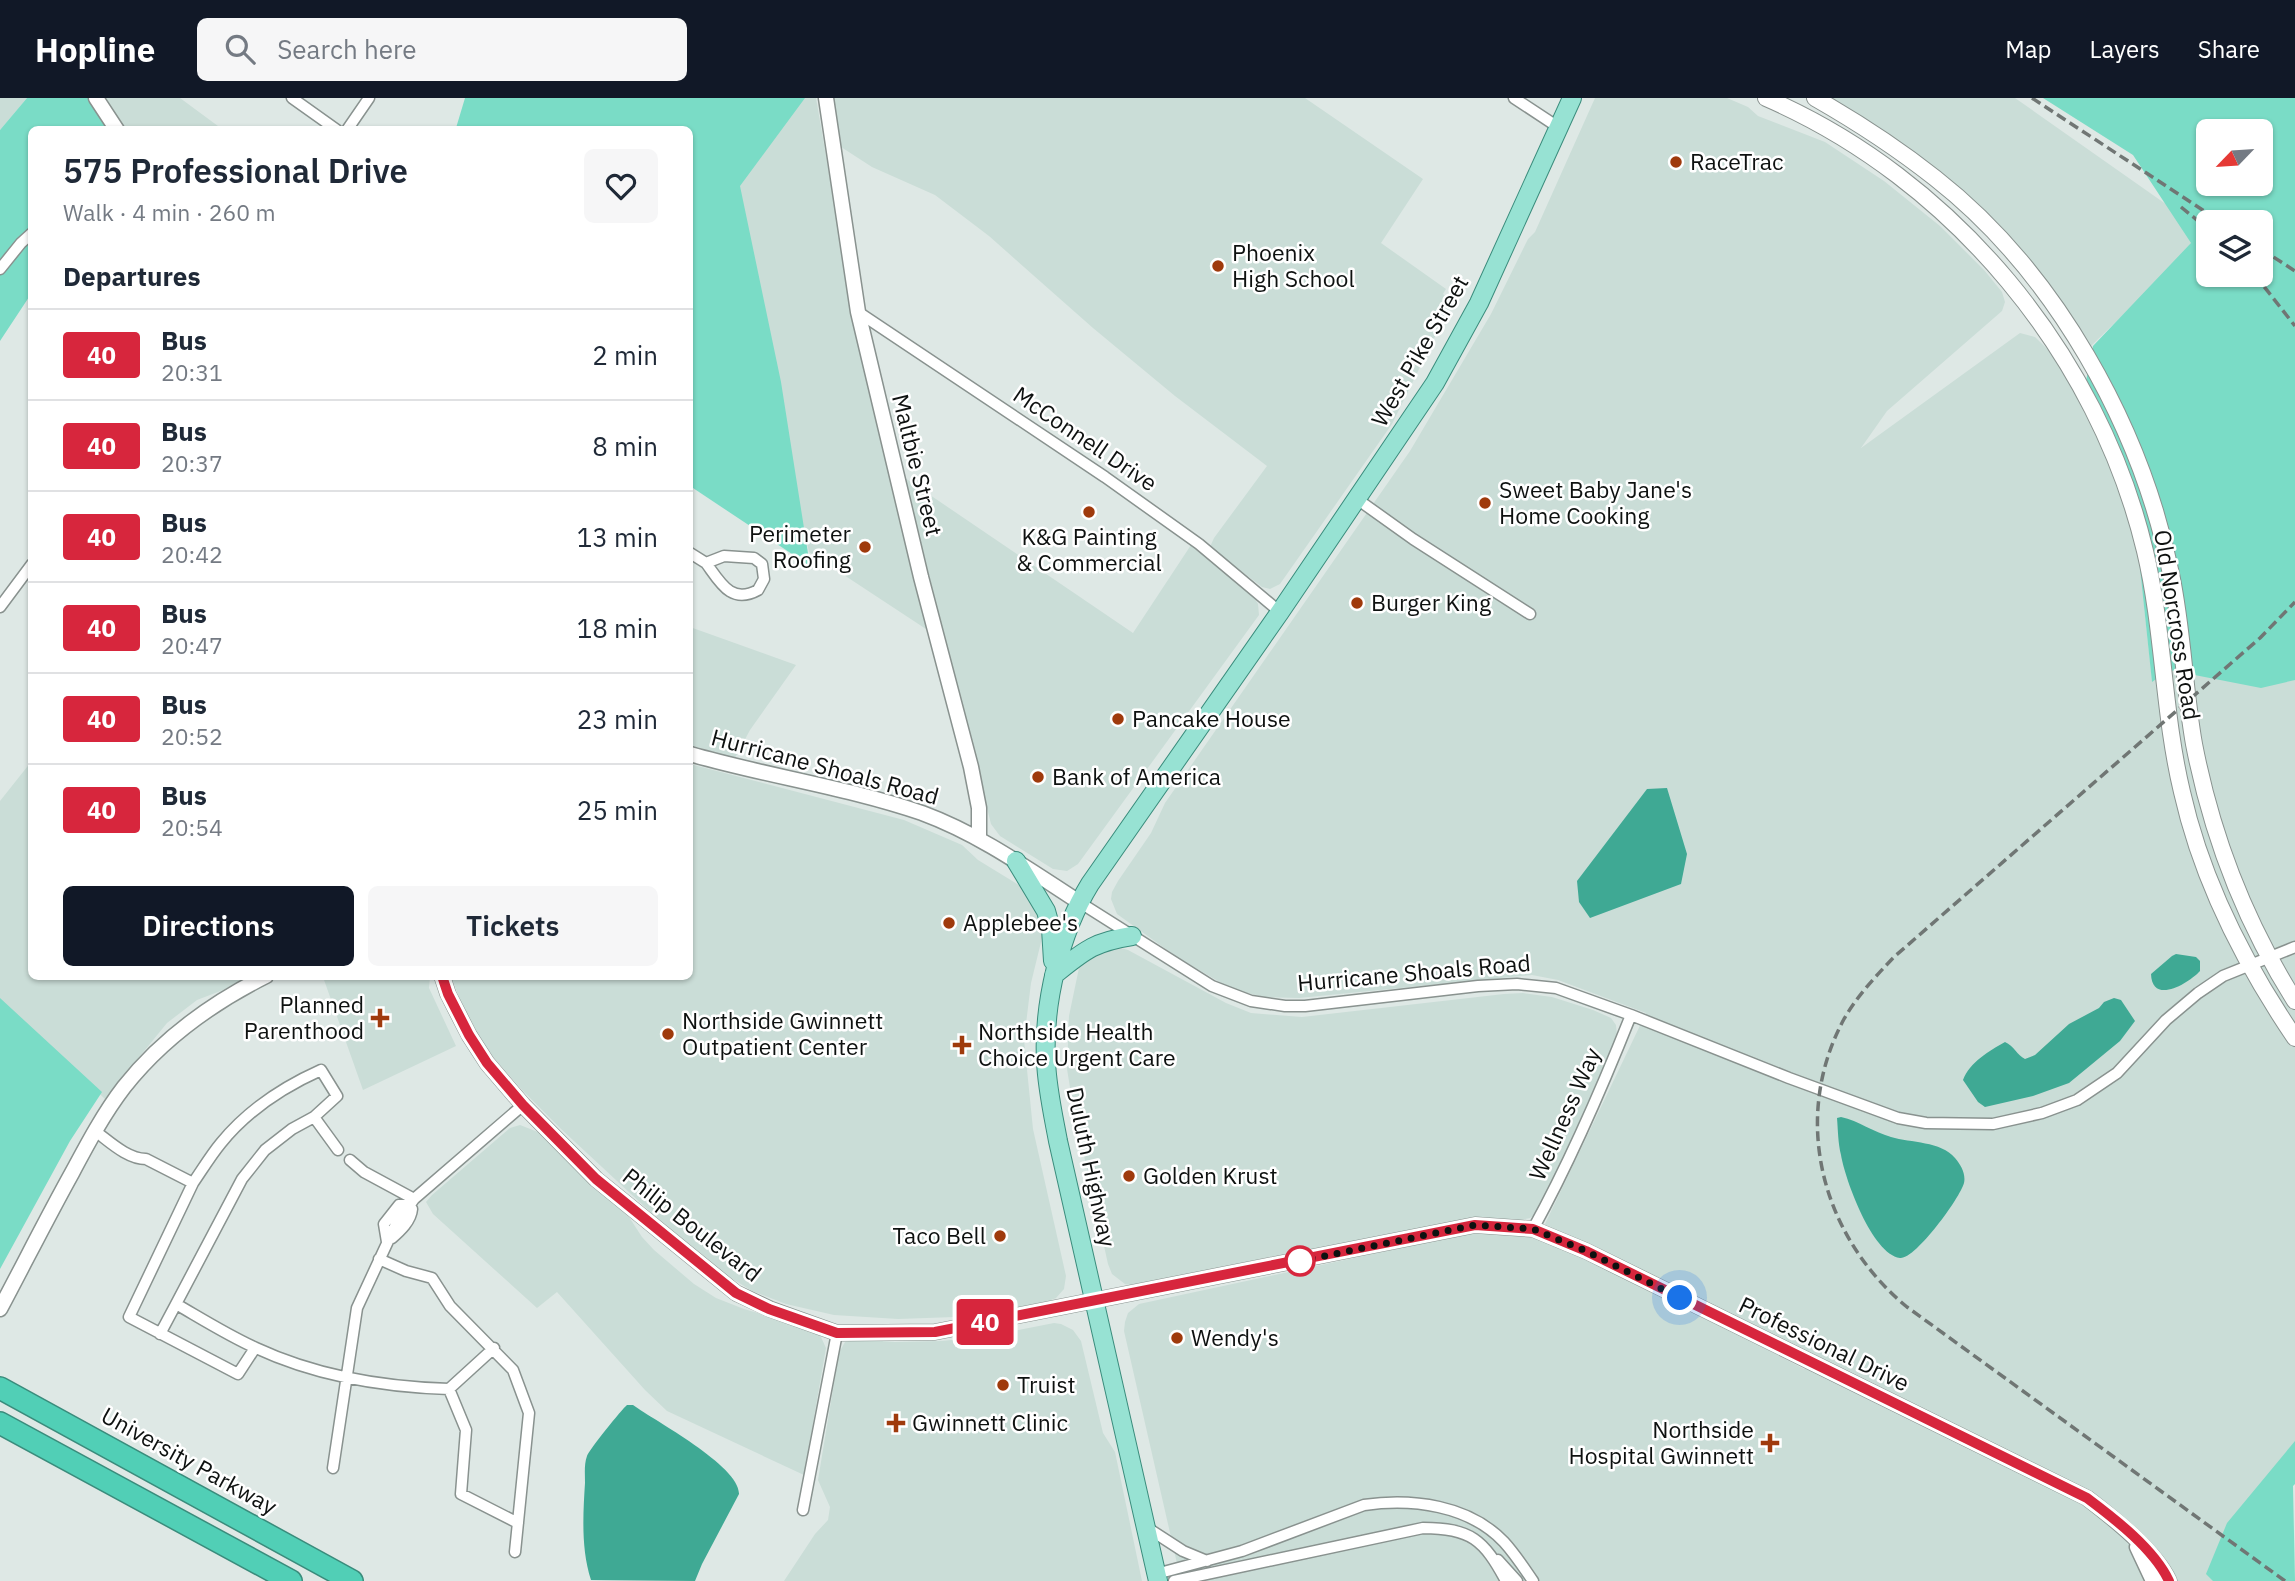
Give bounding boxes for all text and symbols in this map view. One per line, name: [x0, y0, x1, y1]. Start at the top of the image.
search box: [197, 18, 687, 81]
text: Hopline: [35, 28, 155, 71]
icon: search: [221, 30, 259, 68]
text: Search here: [277, 32, 417, 66]
text: Map: [2005, 33, 2052, 65]
text: Layers: [2090, 33, 2160, 65]
text: Share: [2198, 33, 2260, 65]
north arrow: [2196, 119, 2273, 196]
map controls: [2196, 119, 2273, 287]
place label: RaceTrac: [1690, 146, 1784, 176]
text: 575 Professional Drive: [63, 149, 408, 192]
button: heart: [584, 149, 658, 223]
marker: RaceTrac: [1668, 154, 1684, 170]
text: Walk · 4 min · 260 m: [63, 197, 276, 227]
button: layers: [2196, 210, 2273, 287]
place label: Phoenix High School: [1232, 237, 1355, 293]
marker: Phoenix High School: [1210, 258, 1226, 274]
text: Departures: [63, 259, 201, 293]
street label: West Pike Street: [1364, 269, 1475, 432]
text: Bus: [161, 323, 207, 357]
text: 2 min: [592, 338, 658, 372]
text: 40: [87, 339, 116, 371]
text: 20:31: [161, 357, 223, 387]
street label: McConnell Drive: [1008, 379, 1163, 497]
street label: Maltbie Street: [886, 391, 950, 539]
text: Bus: [161, 414, 207, 448]
text: 8 min: [592, 429, 658, 463]
text: 40: [87, 430, 116, 462]
text: 20:37: [161, 448, 223, 478]
place label: Sweet Baby Jane's Home Cooking: [1499, 474, 1692, 530]
marker: Sweet Baby Jane's Home Cooking: [1477, 495, 1493, 511]
marker: K&G Painting & Commercial: [1081, 504, 1097, 520]
text: Bus: [161, 505, 207, 539]
place label: Perimeter Roofing: [749, 518, 852, 574]
text: 13 min: [577, 520, 658, 554]
text: 40: [87, 521, 116, 553]
place label: K&G Painting & Commercial: [1016, 521, 1162, 577]
street label: Old Norcross Road: [2148, 528, 2208, 722]
text: 20:42: [161, 539, 223, 569]
marker: Perimeter Roofing: [857, 539, 873, 555]
place label: Burger King: [1371, 587, 1491, 617]
marker: Burger King: [1349, 595, 1365, 611]
text: Bus: [161, 596, 207, 630]
text: 18 min: [577, 611, 658, 645]
text: 40: [87, 612, 116, 644]
text: 20:47: [161, 630, 223, 660]
text: Bus: [161, 687, 207, 721]
text: 23 min: [577, 702, 658, 736]
text: 40: [87, 703, 116, 735]
place label: Pancake House: [1132, 703, 1291, 733]
marker: Pancake House: [1110, 711, 1126, 727]
text: 20:52: [161, 721, 223, 751]
street label: Hurricane Shoals Road: [708, 721, 942, 811]
place label: Bank of America: [1052, 761, 1221, 791]
marker: Bank of America: [1030, 769, 1046, 785]
text: Bus: [161, 778, 207, 812]
text: 25 min: [577, 793, 658, 827]
text: 40: [87, 794, 116, 826]
text: 20:54: [161, 812, 223, 842]
button: Directions: [63, 886, 354, 966]
button: Tickets: [368, 886, 658, 966]
place label: Applebee's: [963, 907, 1078, 937]
marker: Applebee's: [941, 915, 957, 931]
street label: Hurricane Shoals Road: [1296, 947, 1532, 997]
place label: Planned Parenthood: [244, 989, 364, 1045]
place label: Northside Gwinnett Outpatient Center: [682, 1005, 883, 1061]
marker: Planned Parenthood: [370, 1008, 390, 1028]
place label: Northside Health Choice Urgent Care: [978, 1016, 1176, 1072]
marker: Northside Gwinnett Outpatient Center: [660, 1026, 676, 1042]
marker: Northside Health Choice Urgent Care: [952, 1035, 972, 1055]
street label: Wellness Way: [1521, 1042, 1607, 1185]
street label: Duluth Highway: [1060, 1084, 1124, 1250]
place label: Golden Krust: [1143, 1160, 1278, 1190]
street label: Philip Boulevard: [617, 1161, 768, 1288]
marker: Golden Krust: [1121, 1168, 1137, 1184]
place label: Taco Bell: [892, 1220, 986, 1250]
marker: Taco Bell: [992, 1228, 1008, 1244]
unlabelled marker: [1285, 1246, 1315, 1276]
your location: [1662, 1280, 1697, 1315]
street label: Professional Drive: [1734, 1289, 1915, 1397]
line badge: 40: [954, 1299, 1016, 1345]
text: 40: [971, 1306, 999, 1338]
place label: Wendy's: [1191, 1322, 1279, 1352]
marker: Wendy's: [1169, 1330, 1185, 1346]
place label: Truist: [1017, 1369, 1076, 1399]
marker: Truist: [995, 1377, 1011, 1393]
street label: University Parkway: [96, 1399, 283, 1521]
place label: Gwinnett Clinic: [912, 1407, 1068, 1437]
marker: Gwinnett Clinic: [886, 1413, 906, 1433]
place label: Northside Hospital Gwinnett: [1568, 1414, 1754, 1470]
marker: Northside Hospital Gwinnett: [1760, 1433, 1780, 1453]

